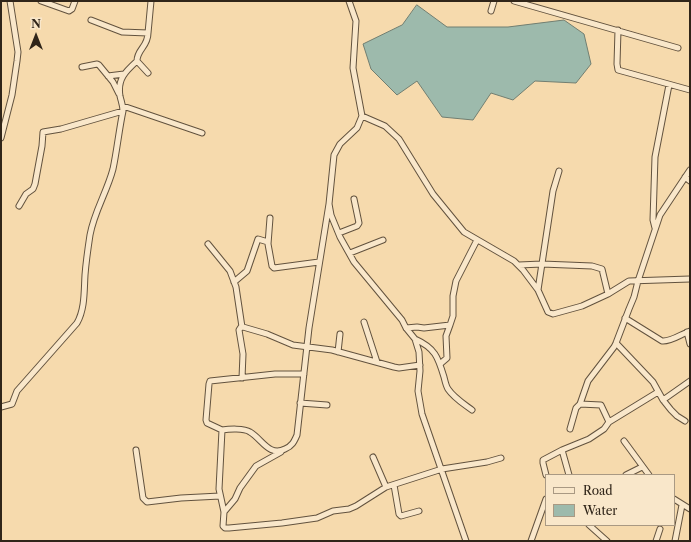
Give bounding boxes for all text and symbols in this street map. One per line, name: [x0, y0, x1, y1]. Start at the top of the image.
north arrow: [16, 16, 56, 56]
text: N: [31, 17, 41, 31]
legend: [545, 474, 675, 526]
text: Road: [583, 483, 613, 498]
text: Water: [583, 503, 617, 518]

